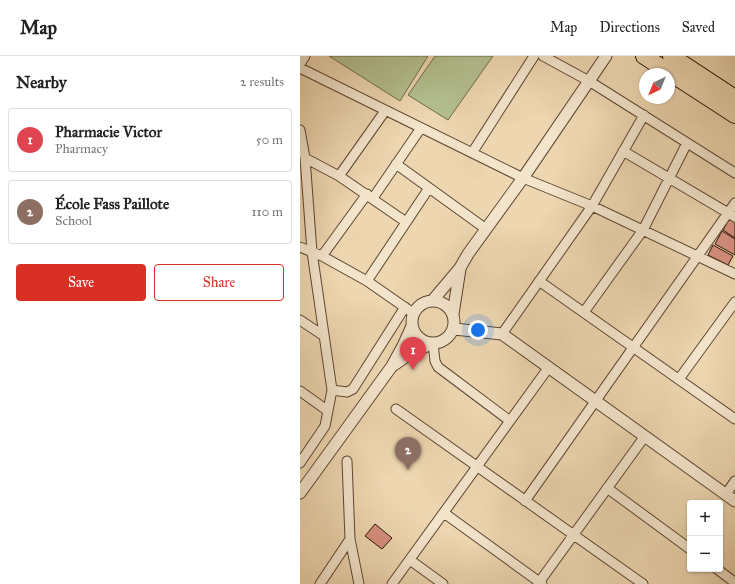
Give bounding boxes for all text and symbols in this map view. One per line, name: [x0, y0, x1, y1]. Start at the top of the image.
text: Map: [20, 16, 57, 39]
text: Map: [550, 19, 577, 36]
text: Directions: [599, 19, 660, 36]
text: Saved: [682, 19, 715, 36]
north arrow: [639, 68, 675, 104]
text: Nearby: [16, 72, 67, 93]
text: 2 results: [240, 74, 284, 90]
text: Pharmacie Victor: [55, 123, 162, 141]
text: 1: [27, 132, 33, 148]
text: 50 m: [256, 132, 283, 148]
text: Pharmacy: [55, 141, 108, 157]
text: École Fass Paillote: [55, 195, 169, 213]
text: 2: [27, 204, 33, 220]
text: 110 m: [251, 204, 283, 220]
text: School: [55, 213, 92, 229]
button: Save: [16, 264, 146, 301]
button: Share: [154, 264, 284, 301]
your location: [468, 320, 488, 340]
pin: 1: [400, 337, 426, 370]
pin: 2: [395, 437, 421, 470]
map controls: [687, 500, 723, 572]
button: +: [687, 500, 723, 536]
button: −: [687, 536, 723, 572]

